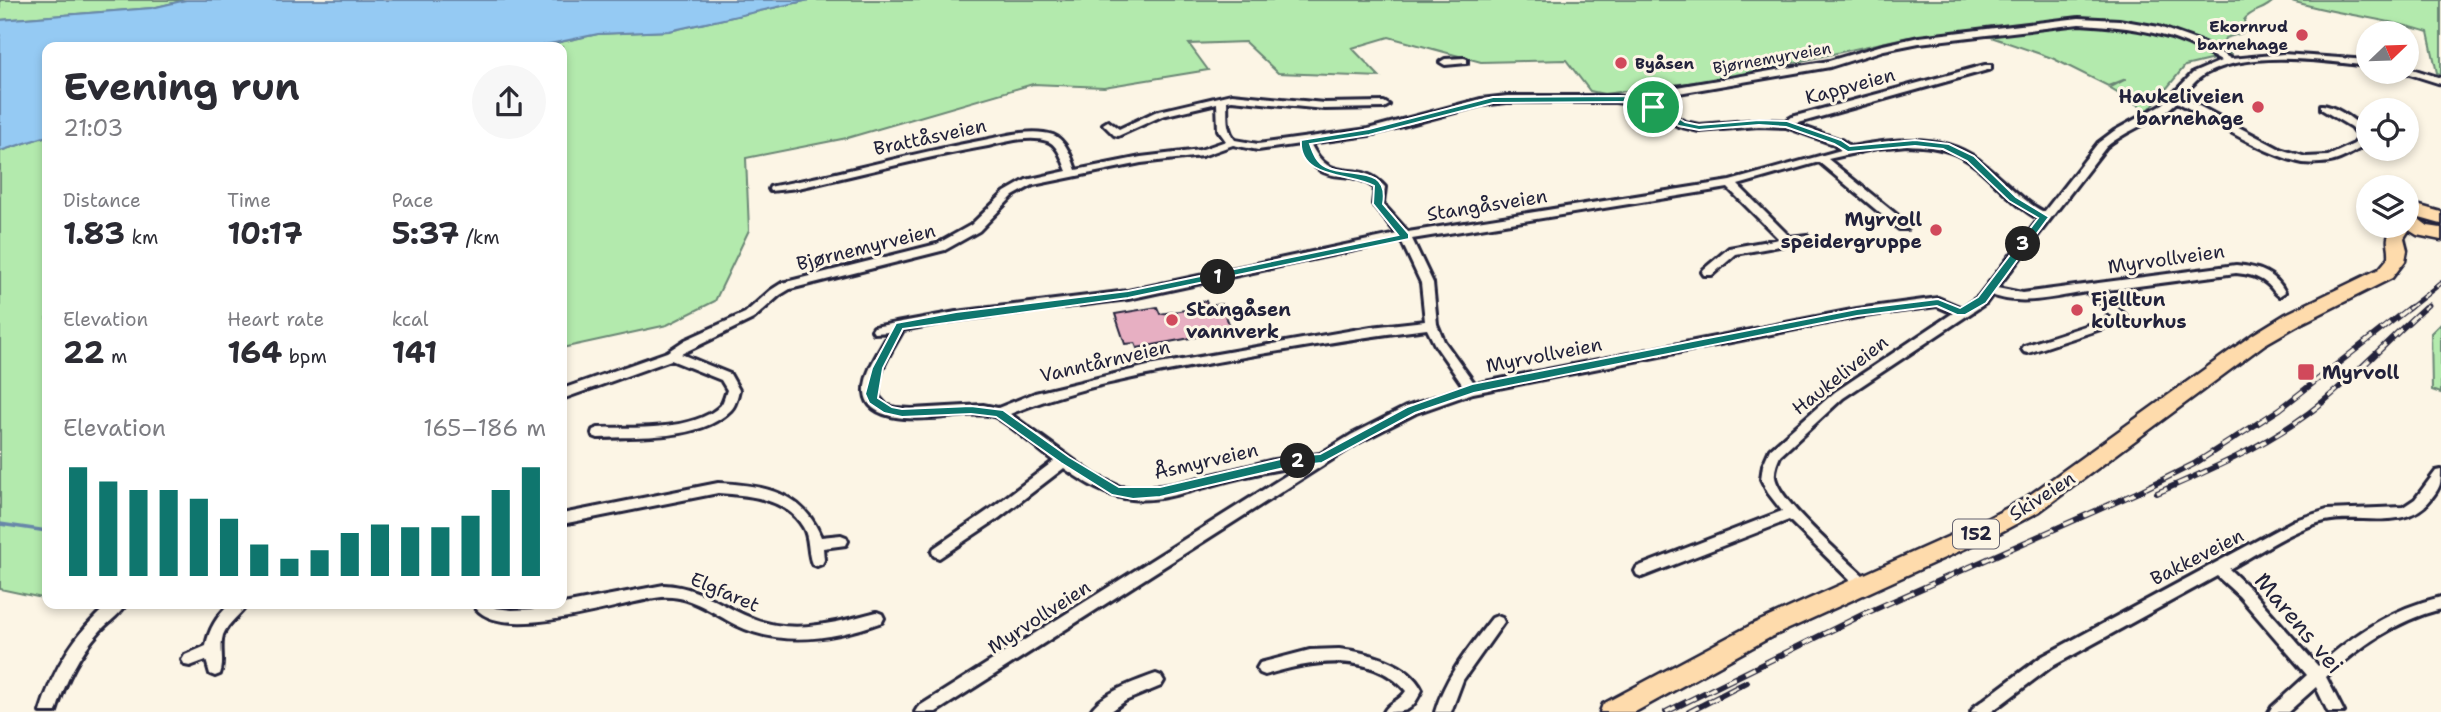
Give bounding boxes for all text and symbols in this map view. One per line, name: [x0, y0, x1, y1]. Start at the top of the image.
place label: Ekornrud barnehage: [2197, 16, 2288, 55]
north arrow: [2356, 21, 2418, 84]
map controls: [2356, 21, 2419, 238]
marker: Ekornrud barnehage: [2294, 27, 2310, 43]
street label: Bjørnemyrveien: [1711, 37, 1833, 79]
place label: Byåsen: [1635, 53, 1695, 74]
marker: Byåsen: [1613, 55, 1629, 71]
text: Evening run: [63, 61, 300, 112]
street label: Kappveien: [1802, 62, 1898, 110]
button: share: [472, 65, 546, 139]
pin: [1623, 77, 1683, 137]
place label: Haukeliveien barnehage: [2119, 84, 2244, 131]
icon: arrive: [1634, 88, 1672, 126]
button: locate: [2356, 98, 2419, 161]
marker: Haukeliveien barnehage: [2250, 99, 2266, 115]
text: 21:03: [63, 113, 123, 143]
street label: Brattåsveien: [871, 113, 989, 161]
button: layers: [2356, 175, 2419, 238]
street label: Stangåsveien: [1425, 183, 1549, 227]
text: Distance: [63, 188, 141, 213]
text: Time: [227, 188, 271, 213]
text: Pace: [392, 188, 433, 213]
place label: Myrvoll speidergruppe: [1781, 207, 1922, 254]
text: 1.83: [63, 213, 125, 254]
text: 10:17: [227, 213, 303, 254]
text: 5:37: [392, 213, 459, 254]
street label: Bjørnemyrveien: [794, 218, 938, 276]
marker: Myrvoll speidergruppe: [1928, 222, 1944, 238]
text: km: [125, 225, 158, 250]
text: /km: [459, 225, 500, 250]
pin: 3: [2006, 226, 2040, 262]
text: 3: [2016, 231, 2029, 256]
street label: Myrvollveien: [2106, 238, 2226, 280]
pin: 1: [1200, 260, 1236, 294]
text: 1: [1213, 264, 1222, 289]
place label: Fjelltun kulturhus: [2091, 287, 2187, 334]
place label: Stangåsen vannverk: [1186, 297, 1291, 344]
marker: Fjelltun kulturhus: [2069, 302, 2085, 318]
text: Elevation: [63, 307, 148, 332]
text: Heart rate: [227, 307, 324, 332]
text: kcal: [392, 307, 429, 332]
marker: Stangåsen vannverk: [1164, 312, 1180, 328]
street label: Haukeliveien: [1787, 330, 1893, 420]
text: 22: [63, 332, 105, 373]
text: 164: [227, 332, 282, 373]
text: 141: [392, 332, 437, 373]
street label: Myrvollveien: [1484, 332, 1604, 378]
street label: Vanntårnveien: [1038, 334, 1172, 388]
text: m: [105, 344, 127, 369]
text: bpm: [282, 344, 327, 369]
place label: Myrvoll: [2322, 360, 2400, 385]
marker: Myrvoll: [2296, 362, 2316, 382]
text: Elevation: [63, 413, 166, 443]
text: 165–186 m: [423, 413, 546, 443]
street label: Åsmyrveien: [1151, 436, 1261, 485]
pin: 2: [1280, 444, 1316, 478]
text: 2: [1291, 448, 1304, 473]
street label: Skiveien: [2004, 465, 2080, 527]
road number: 152: [1953, 520, 1999, 548]
street label: Bakkeveien: [2146, 523, 2248, 591]
street label: Elgfaret: [687, 566, 763, 618]
street label: Marens vei: [2248, 566, 2350, 680]
street label: Myrvollveien: [983, 574, 1095, 660]

